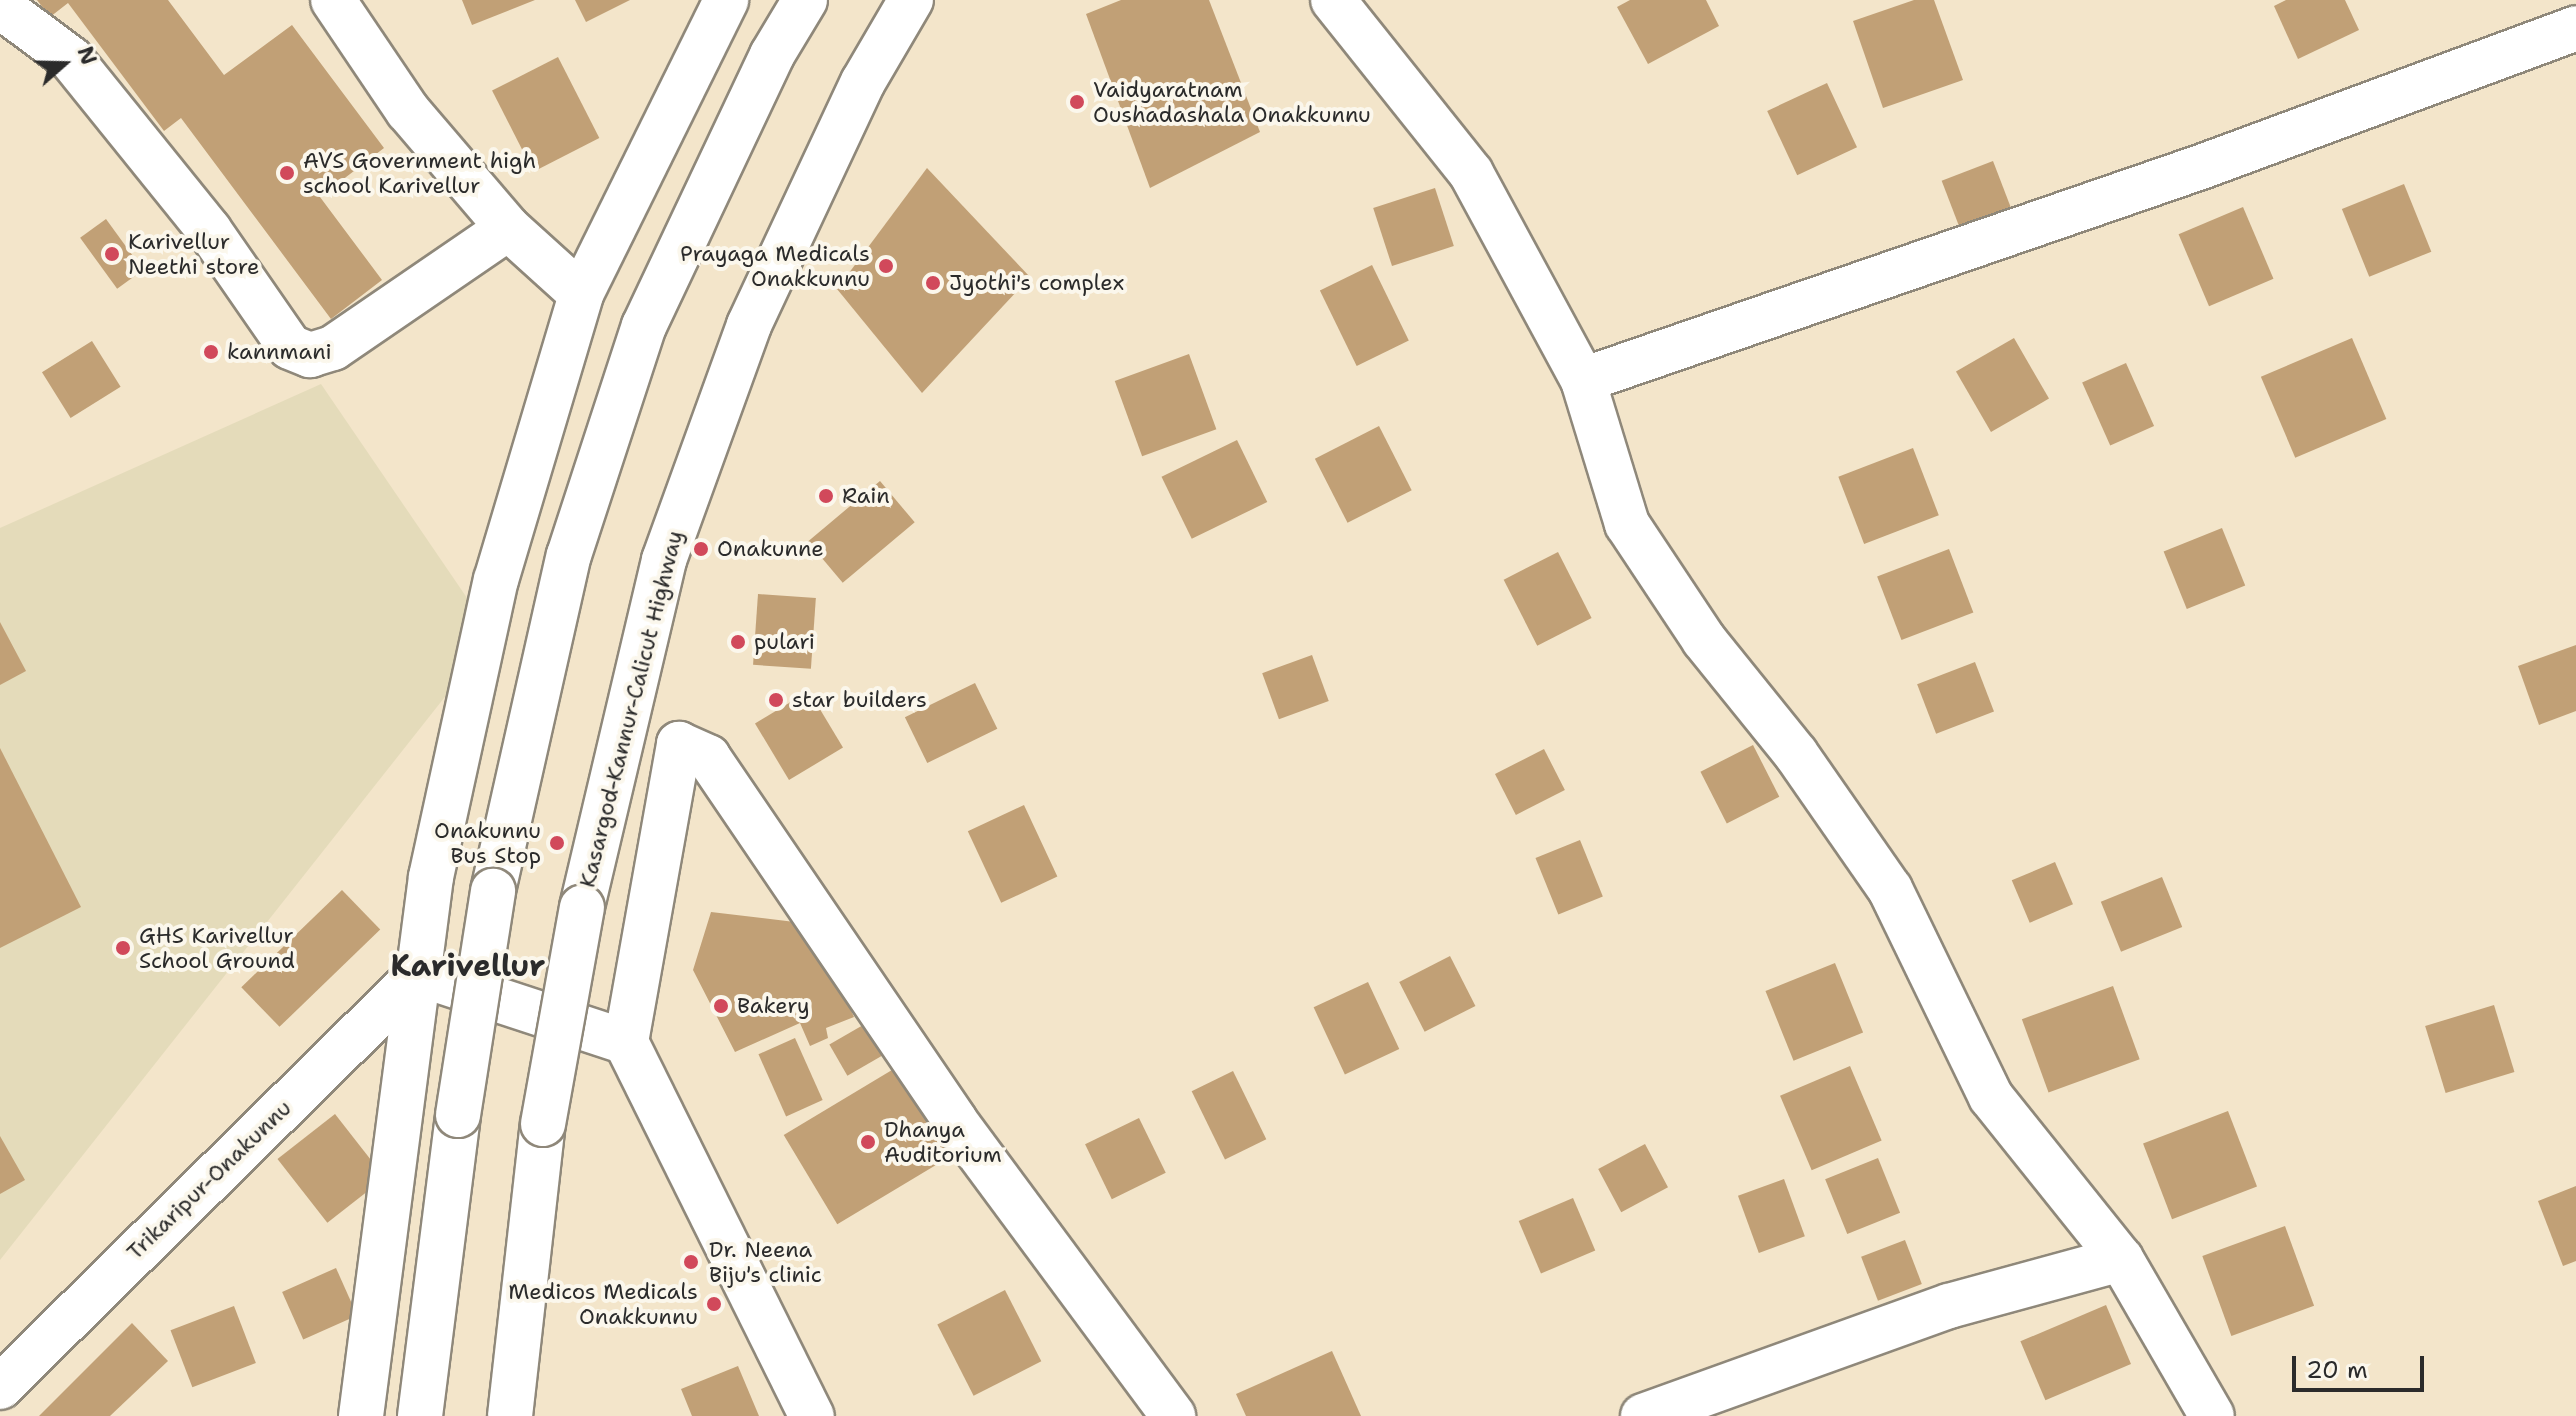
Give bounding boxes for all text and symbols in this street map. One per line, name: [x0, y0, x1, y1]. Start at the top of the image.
north arrow: [24, 24, 104, 104]
text: N: [70, 42, 104, 69]
place label: Vaidyaratnam Oushadashala Onakkunnu: [1093, 76, 1371, 128]
marker: Vaidyaratnam Oushadashala Onakkunnu: [1068, 93, 1086, 111]
place label: AVS Government high school Karivellur: [303, 147, 536, 198]
marker: AVS Government high school Karivellur: [278, 164, 296, 182]
place label: Karivellur Neethi store: [128, 228, 259, 280]
place label: Prayaga Medicals Onakkunnu: [680, 240, 870, 292]
marker: Karivellur Neethi store: [103, 245, 121, 263]
marker: Prayaga Medicals Onakkunnu: [877, 257, 895, 275]
place label: Jyothi's complex: [949, 270, 1124, 296]
marker: Jyothi's complex: [924, 274, 942, 292]
place label: kannmani: [227, 339, 332, 365]
marker: kannmani: [202, 343, 220, 361]
place label: Rain: [842, 483, 890, 509]
marker: Rain: [817, 487, 835, 505]
street label: Kasargod-Kannur-Calicut Highway: [574, 528, 688, 890]
place label: Onakunne: [717, 536, 824, 562]
marker: Onakunne: [692, 540, 710, 558]
place label: pulari: [754, 629, 815, 655]
marker: pulari: [729, 633, 747, 651]
place label: star builders: [792, 687, 927, 713]
marker: star builders: [767, 691, 785, 709]
place label: Onakunnu Bus Stop: [434, 817, 541, 868]
marker: Onakunnu Bus Stop: [548, 834, 566, 852]
place label: GHS Karivellur School Ground: [139, 922, 295, 974]
marker: GHS Karivellur School Ground: [114, 939, 132, 957]
district label: Karivellur: [391, 948, 545, 984]
place label: Bakery: [737, 993, 810, 1019]
marker: Bakery: [712, 997, 730, 1015]
street label: Trikaripur-Onakunnu: [121, 1095, 297, 1265]
place label: Dhanya Auditorium: [884, 1116, 1002, 1168]
marker: Dhanya Auditorium: [859, 1133, 877, 1151]
place label: Dr. Neena Biju's clinic: [709, 1236, 822, 1288]
marker: Dr. Neena Biju's clinic: [680, 1251, 702, 1273]
place label: Medicos Medicals Onakkunnu: [508, 1278, 698, 1330]
marker: Medicos Medicals Onakkunnu: [705, 1295, 723, 1313]
scale bar: [2296, 1340, 2428, 1390]
text: 20 m: [2306, 1354, 2368, 1386]

